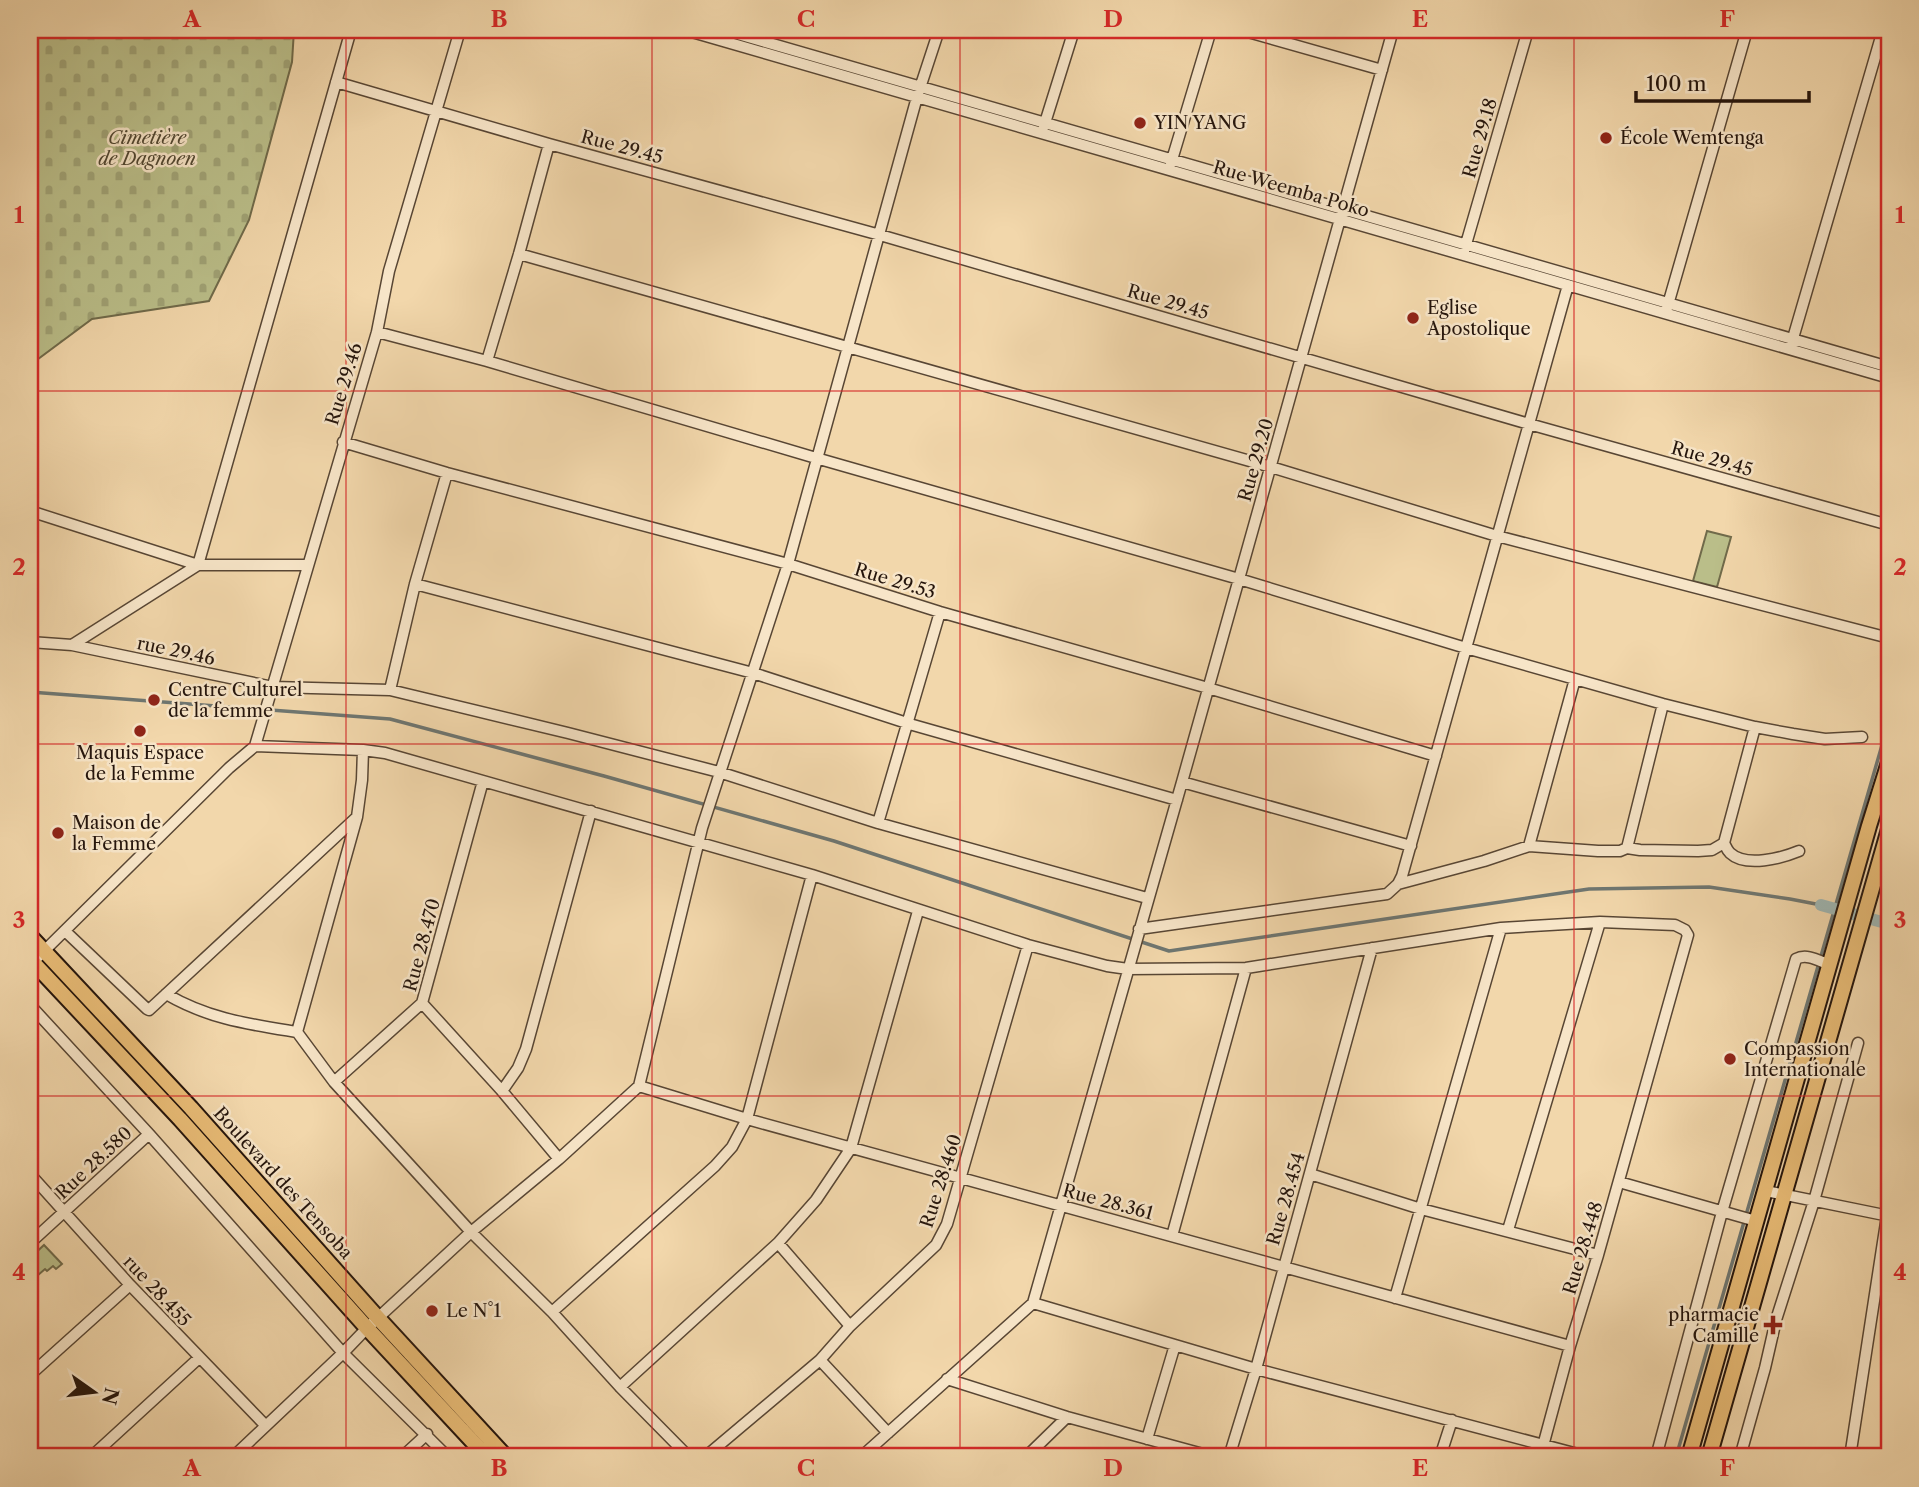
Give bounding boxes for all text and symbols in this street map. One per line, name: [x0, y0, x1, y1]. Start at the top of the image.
text: A: [182, 5, 202, 33]
text: B: [490, 5, 508, 33]
text: C: [797, 5, 815, 33]
text: D: [1103, 5, 1123, 33]
text: E: [1412, 5, 1428, 33]
text: F: [1719, 5, 1735, 33]
scale bar: [1636, 60, 1809, 104]
text: 100 m: [1646, 71, 1707, 96]
street label: Rue 29.18: [1458, 95, 1502, 181]
place label: YIN YANG: [1153, 112, 1247, 134]
marker: YIN YANG: [1132, 115, 1148, 131]
street label: Rue 29.45: [579, 125, 665, 169]
place label: École Wemtenga: [1620, 126, 1765, 149]
park label: Cimetière de Dagnoen: [98, 127, 196, 170]
marker: École Wemtenga: [1598, 130, 1614, 146]
street label: Rue Weemba Poko: [1210, 156, 1372, 222]
text: 1: [14, 201, 25, 229]
text: 1: [1895, 201, 1906, 229]
street label: Rue 29.45: [1125, 280, 1211, 324]
place label: Eglise Apostolique: [1426, 297, 1530, 340]
marker: Eglise Apostolique: [1405, 310, 1421, 326]
street label: Rue 29.46: [321, 340, 367, 428]
street label: Rue 29.20: [1234, 416, 1278, 504]
street label: Rue 29.45: [1669, 437, 1755, 481]
text: 2: [12, 553, 26, 581]
text: 2: [1893, 553, 1907, 581]
street label: Rue 29.53: [852, 558, 938, 604]
street label: rue 29.46: [135, 632, 217, 670]
place label: Centre Culturel de la femme: [168, 679, 302, 722]
marker: Centre Culturel de la femme: [146, 692, 162, 708]
marker: Maquis Espace de la Femme: [132, 723, 148, 739]
place label: Maquis Espace de la Femme: [76, 742, 204, 785]
place label: Maison de la Femme: [72, 812, 161, 855]
marker: Maison de la Femme: [50, 825, 66, 841]
street label: Rue 28.470: [399, 896, 445, 994]
text: 3: [13, 906, 26, 934]
text: 3: [1894, 906, 1907, 934]
place label: Compassion Internationale: [1744, 1038, 1866, 1081]
marker: Compassion Internationale: [1722, 1051, 1738, 1067]
street label: Boulevard des Tensoba: [209, 1102, 357, 1264]
street label: Rue 28.580: [51, 1122, 137, 1204]
street label: Rue 28.460: [916, 1131, 966, 1231]
street label: Rue 28.454: [1262, 1150, 1310, 1248]
street label: Rue 28.361: [1060, 1179, 1156, 1225]
street label: Rue 28.448: [1558, 1199, 1608, 1297]
street label: rue 28.455: [119, 1251, 195, 1331]
text: 4: [12, 1258, 26, 1286]
text: 4: [1893, 1258, 1907, 1286]
place label: Le N°1: [446, 1300, 502, 1322]
marker: Le N°1: [424, 1303, 440, 1319]
place label: pharmacie Camille: [1668, 1304, 1759, 1347]
marker: pharmacie Camille: [1765, 1317, 1781, 1333]
north arrow: [60, 1358, 130, 1428]
text: N: [97, 1385, 123, 1407]
text: A: [182, 1454, 202, 1482]
text: B: [490, 1454, 508, 1482]
text: C: [797, 1454, 815, 1482]
text: D: [1103, 1454, 1123, 1482]
text: E: [1412, 1454, 1428, 1482]
text: F: [1719, 1454, 1735, 1482]

